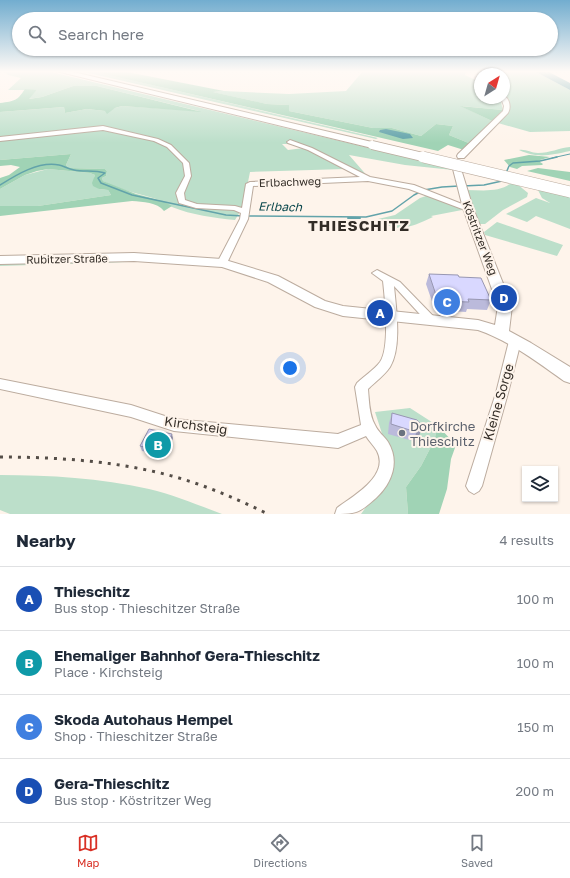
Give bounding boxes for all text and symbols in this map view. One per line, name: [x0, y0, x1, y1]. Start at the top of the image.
search box: [12, 12, 558, 56]
icon: search: [26, 23, 48, 45]
text: Search here: [58, 25, 144, 43]
north arrow: [474, 68, 510, 104]
street label: Erlbachweg: [259, 174, 321, 189]
water label: Erlbach: [258, 199, 303, 214]
street label: Köstritzer Weg: [460, 199, 501, 277]
district label: THIESCHITZ: [308, 216, 410, 234]
street label: Rubitzer Straße: [26, 251, 108, 266]
pin: D: [491, 283, 517, 313]
pin: C: [434, 287, 460, 317]
pin: A: [367, 298, 393, 328]
your location: [280, 358, 300, 378]
street label: Kleine Sorge: [479, 362, 517, 442]
street label: Kirchsteig: [163, 413, 229, 437]
place label: Dorfkirche Thieschitz: [410, 418, 475, 449]
marker: Dorfkirche Thieschitz: [397, 428, 407, 438]
pin: B: [145, 430, 171, 460]
map controls: [522, 466, 558, 502]
button: layers: [522, 466, 558, 502]
text: Nearby: [16, 530, 76, 551]
text: 4 results: [500, 532, 554, 548]
text: Thieschitz: [54, 582, 130, 600]
text: A: [24, 591, 34, 607]
text: 100 m: [517, 591, 554, 607]
text: Bus stop · Thieschitzer Straße: [54, 600, 240, 616]
text: Ehemaliger Bahnhof Gera-Thieschitz: [54, 646, 320, 664]
text: B: [24, 655, 34, 671]
text: 100 m: [517, 655, 554, 671]
text: Place · Kirchsteig: [54, 664, 163, 680]
text: Skoda Autohaus Hempel: [54, 710, 233, 728]
text: C: [24, 719, 34, 735]
text: 150 m: [517, 719, 554, 735]
text: Shop · Thieschitzer Straße: [54, 728, 218, 744]
text: Gera-Thieschitz: [54, 774, 169, 792]
text: D: [24, 783, 34, 799]
text: 200 m: [516, 783, 554, 799]
text: Bus stop · Köstritzer Weg: [54, 792, 212, 808]
tab: Map: [77, 832, 99, 869]
tab: Directions: [253, 832, 307, 869]
tab: Saved: [461, 832, 493, 869]

